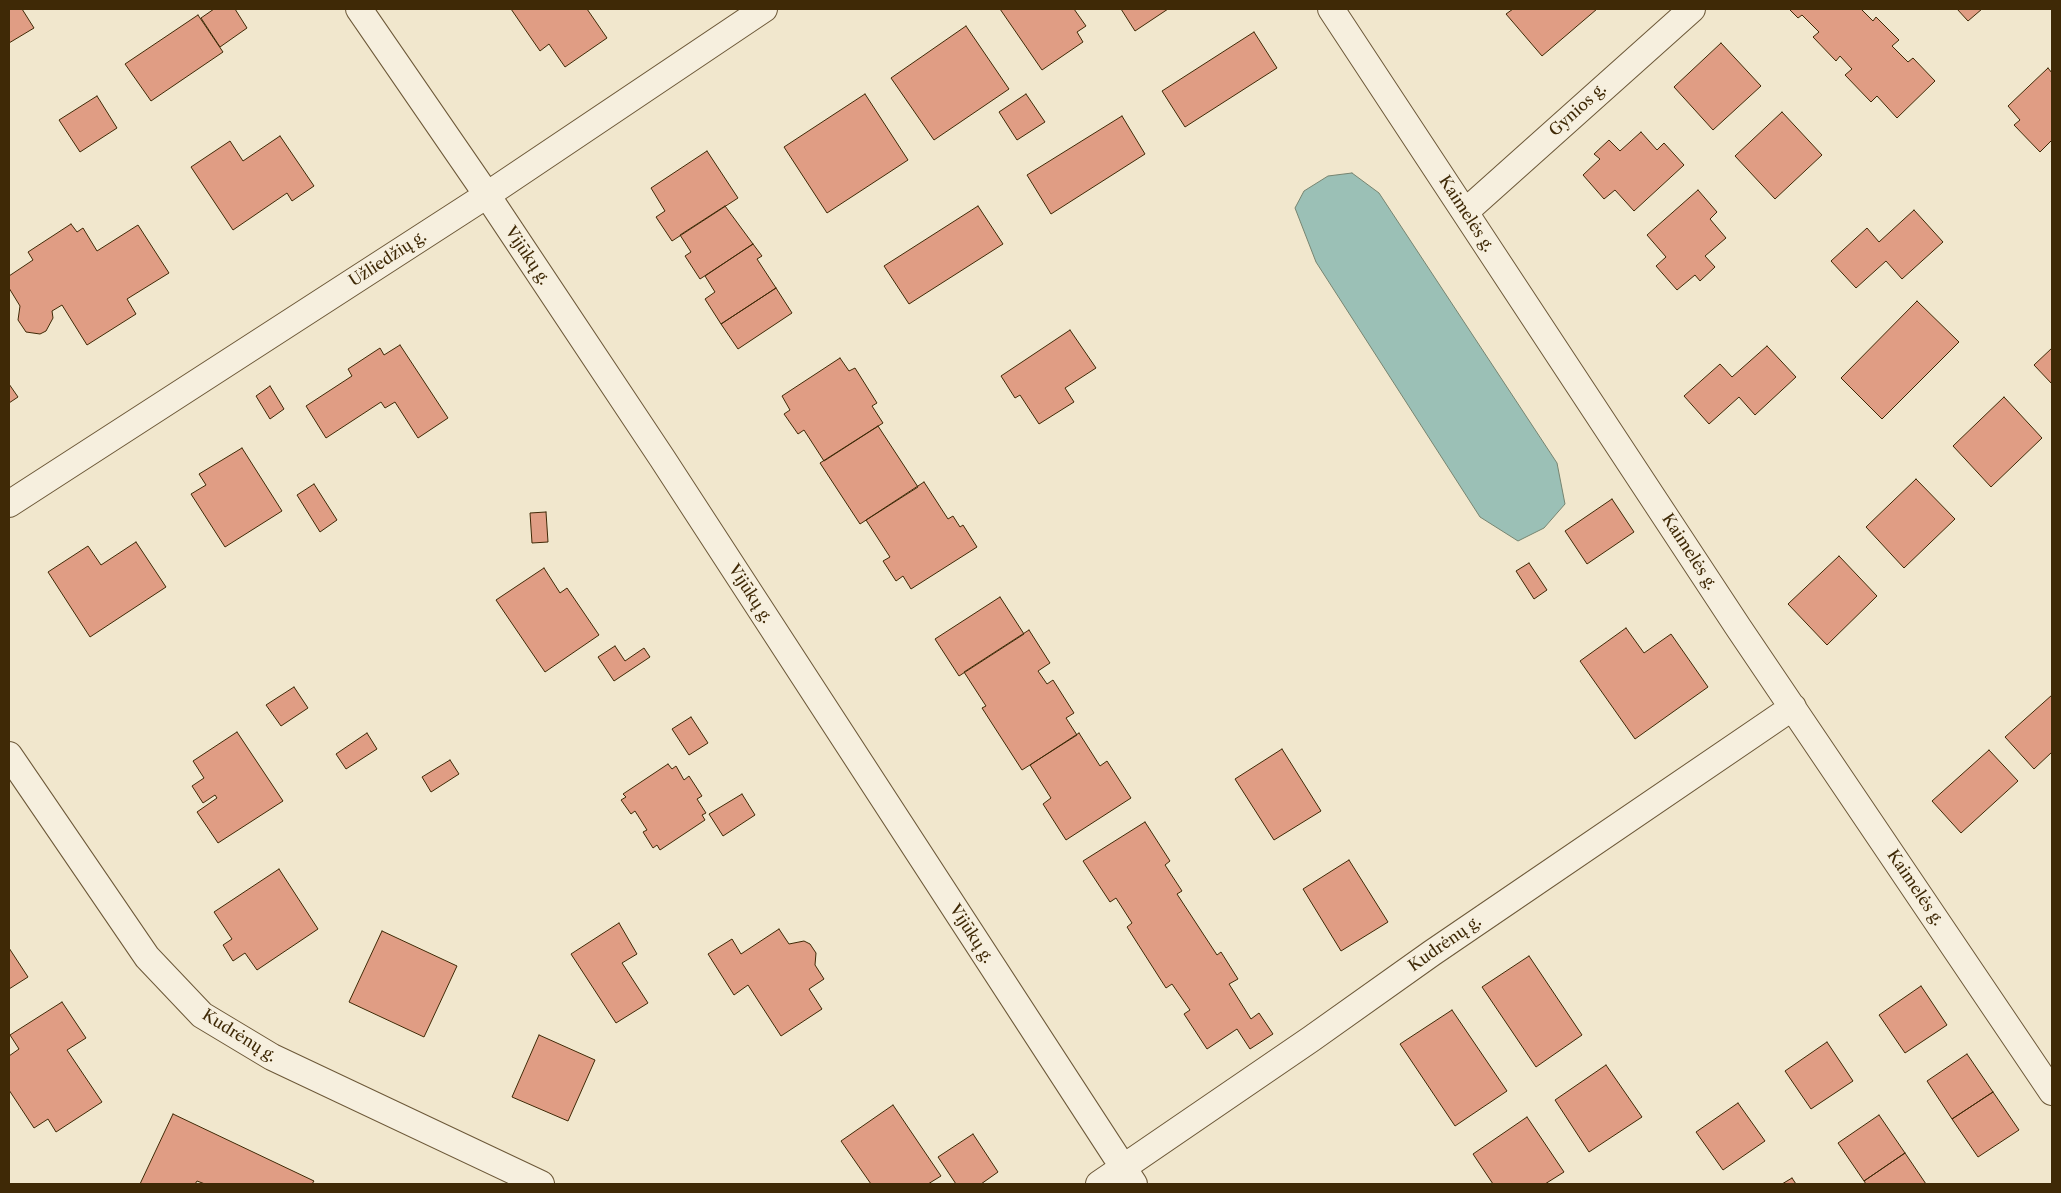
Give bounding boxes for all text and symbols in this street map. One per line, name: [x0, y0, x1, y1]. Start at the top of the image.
street label: Gynios g.: [1545, 79, 1611, 141]
street label: Kaimelės g.: [1434, 172, 1498, 256]
street label: Vijūkų g.: [501, 223, 553, 289]
street label: Užliedžių g.: [346, 227, 430, 291]
street label: Kaimelės g.: [1657, 510, 1721, 594]
street label: Vijūkų g.: [724, 561, 776, 627]
street label: Kaimelės g.: [1883, 846, 1947, 930]
street label: Vijūkų g.: [945, 901, 997, 967]
street label: Kudrėnų g.: [1405, 912, 1485, 976]
street label: Kudrėnų g.: [198, 1006, 280, 1066]

